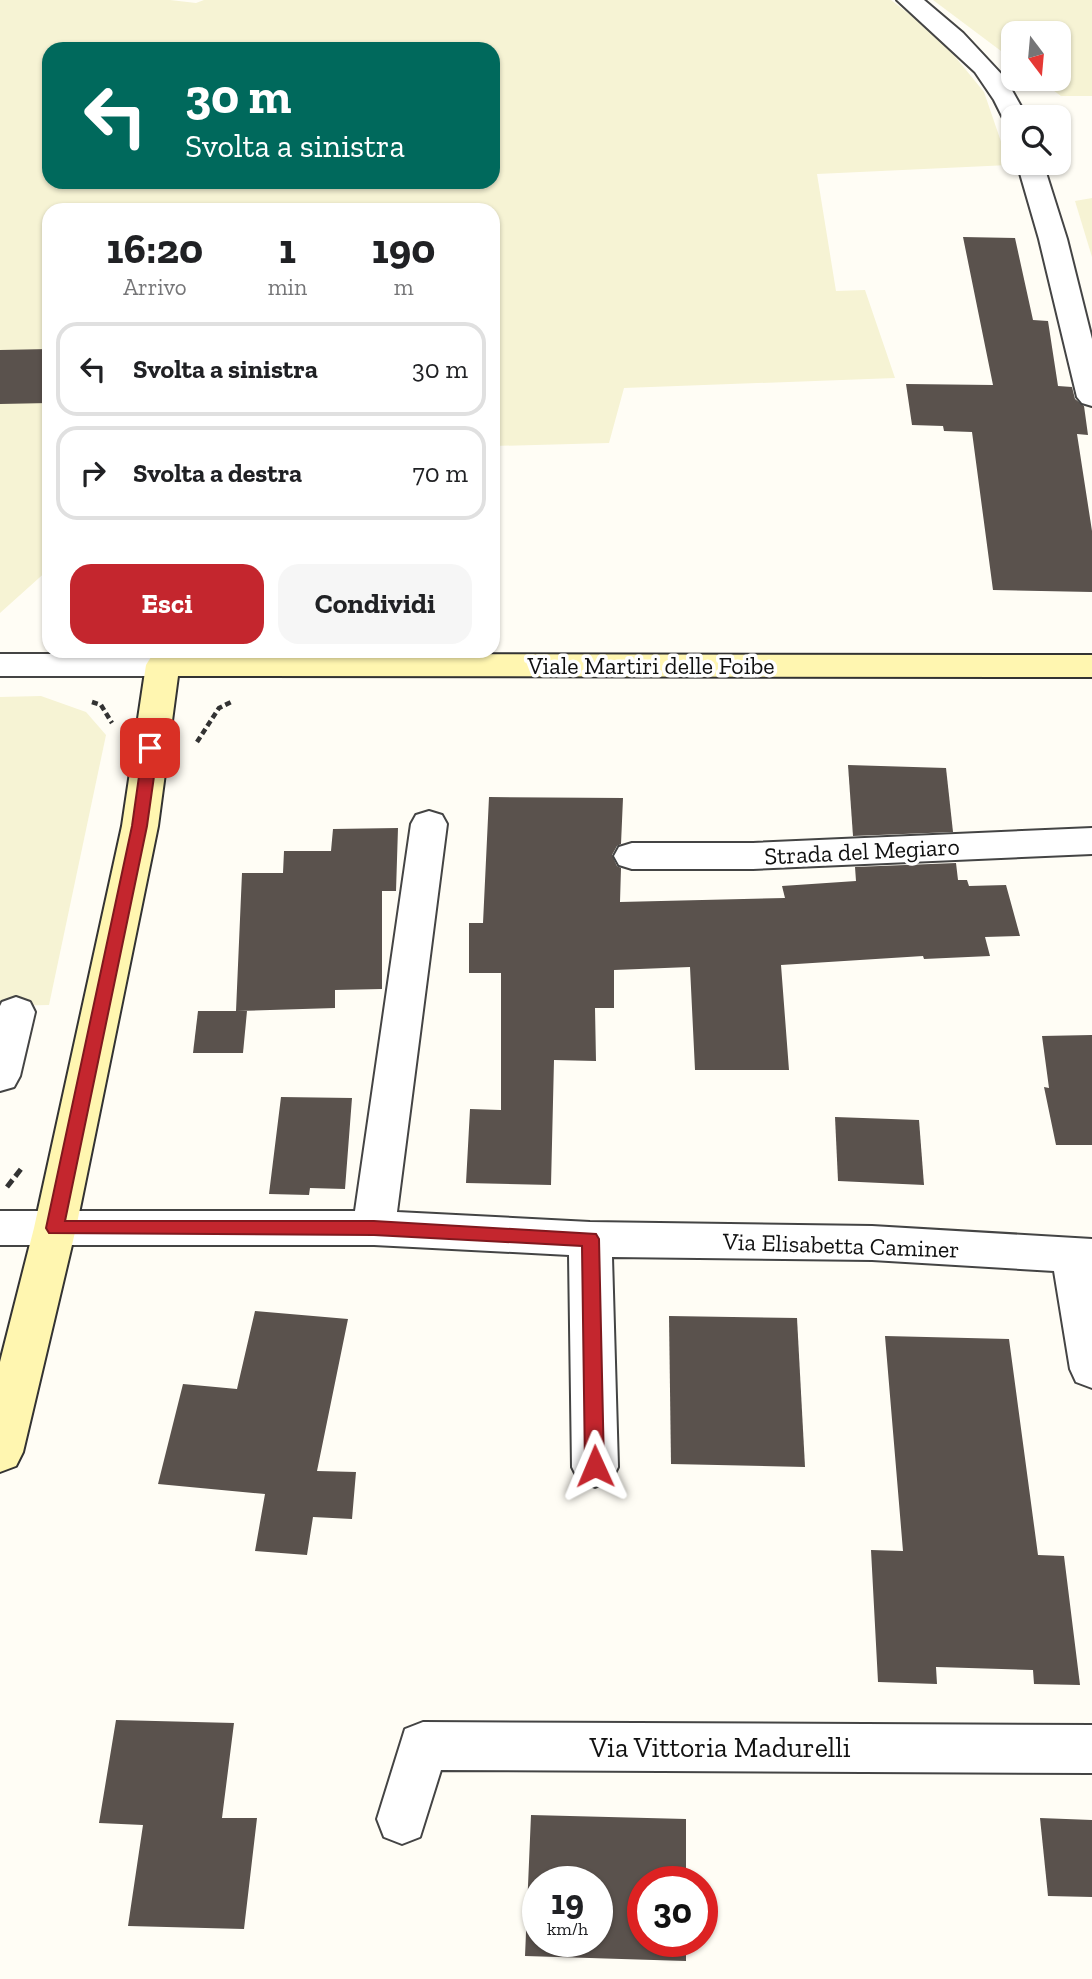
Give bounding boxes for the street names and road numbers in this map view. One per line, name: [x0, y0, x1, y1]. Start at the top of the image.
street label: Viale Martiri delle Foibe: [527, 651, 774, 680]
street label: Strada del Megiaro: [764, 831, 960, 871]
street label: Via Elisabetta Caminer: [721, 1226, 960, 1264]
street label: Via Vittoria Madurelli: [588, 1731, 851, 1764]

